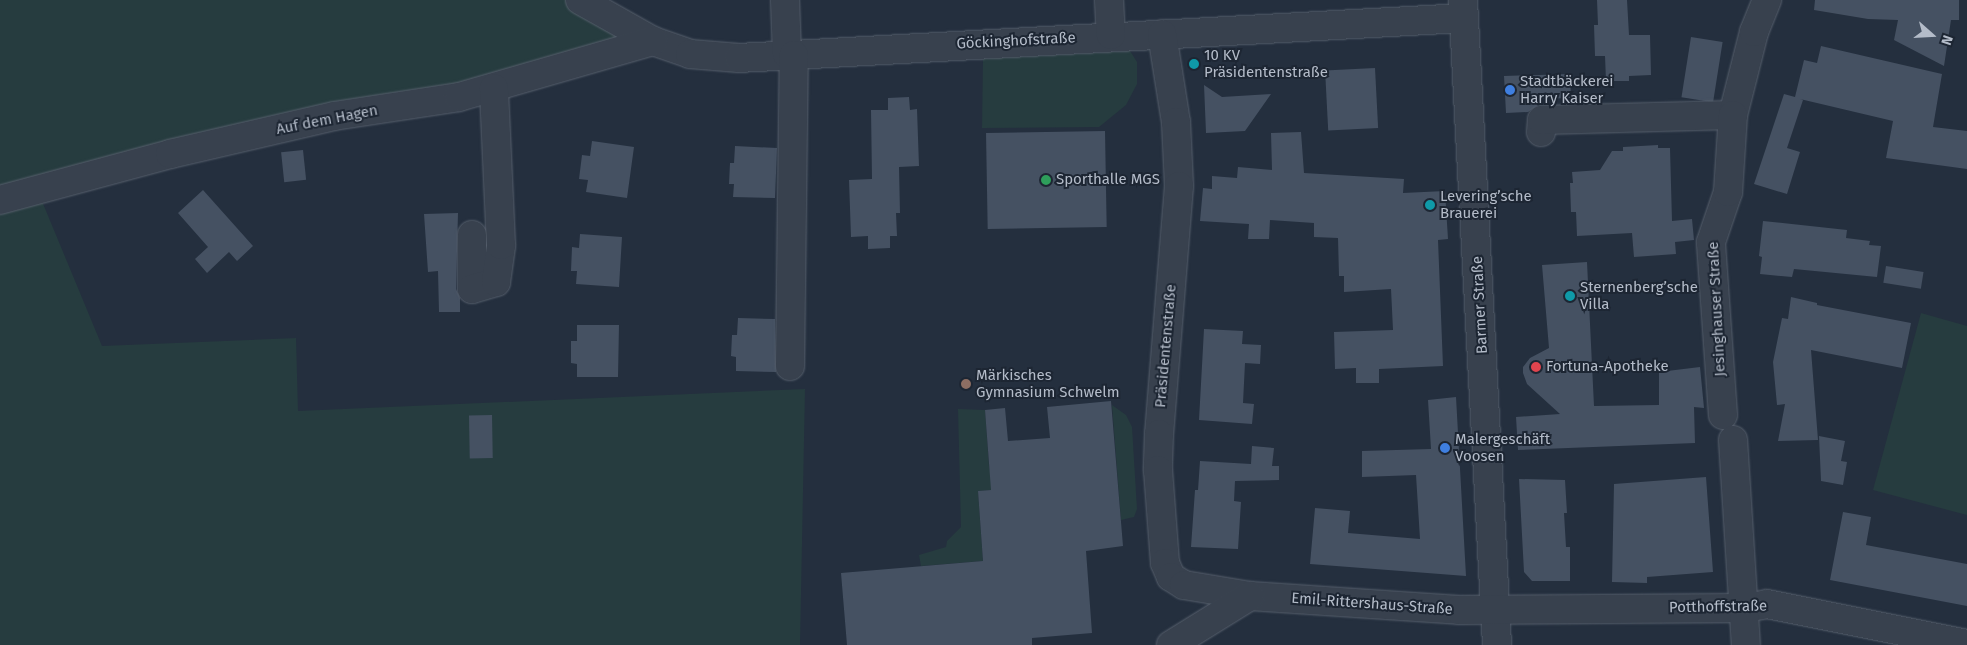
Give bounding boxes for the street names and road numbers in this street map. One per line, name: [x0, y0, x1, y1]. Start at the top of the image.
street label: Göckinghofstraße: [956, 29, 1076, 53]
street label: Auf dem Hagen: [275, 101, 379, 139]
street label: Jesinghauser Straße: [1704, 241, 1730, 377]
street label: Barmer Straße: [1468, 256, 1492, 354]
street label: Präsidentenstraße: [1152, 283, 1180, 409]
street label: Emil-Rittershaus-Straße: [1291, 589, 1453, 619]
street label: Potthoffstraße: [1669, 597, 1767, 617]

